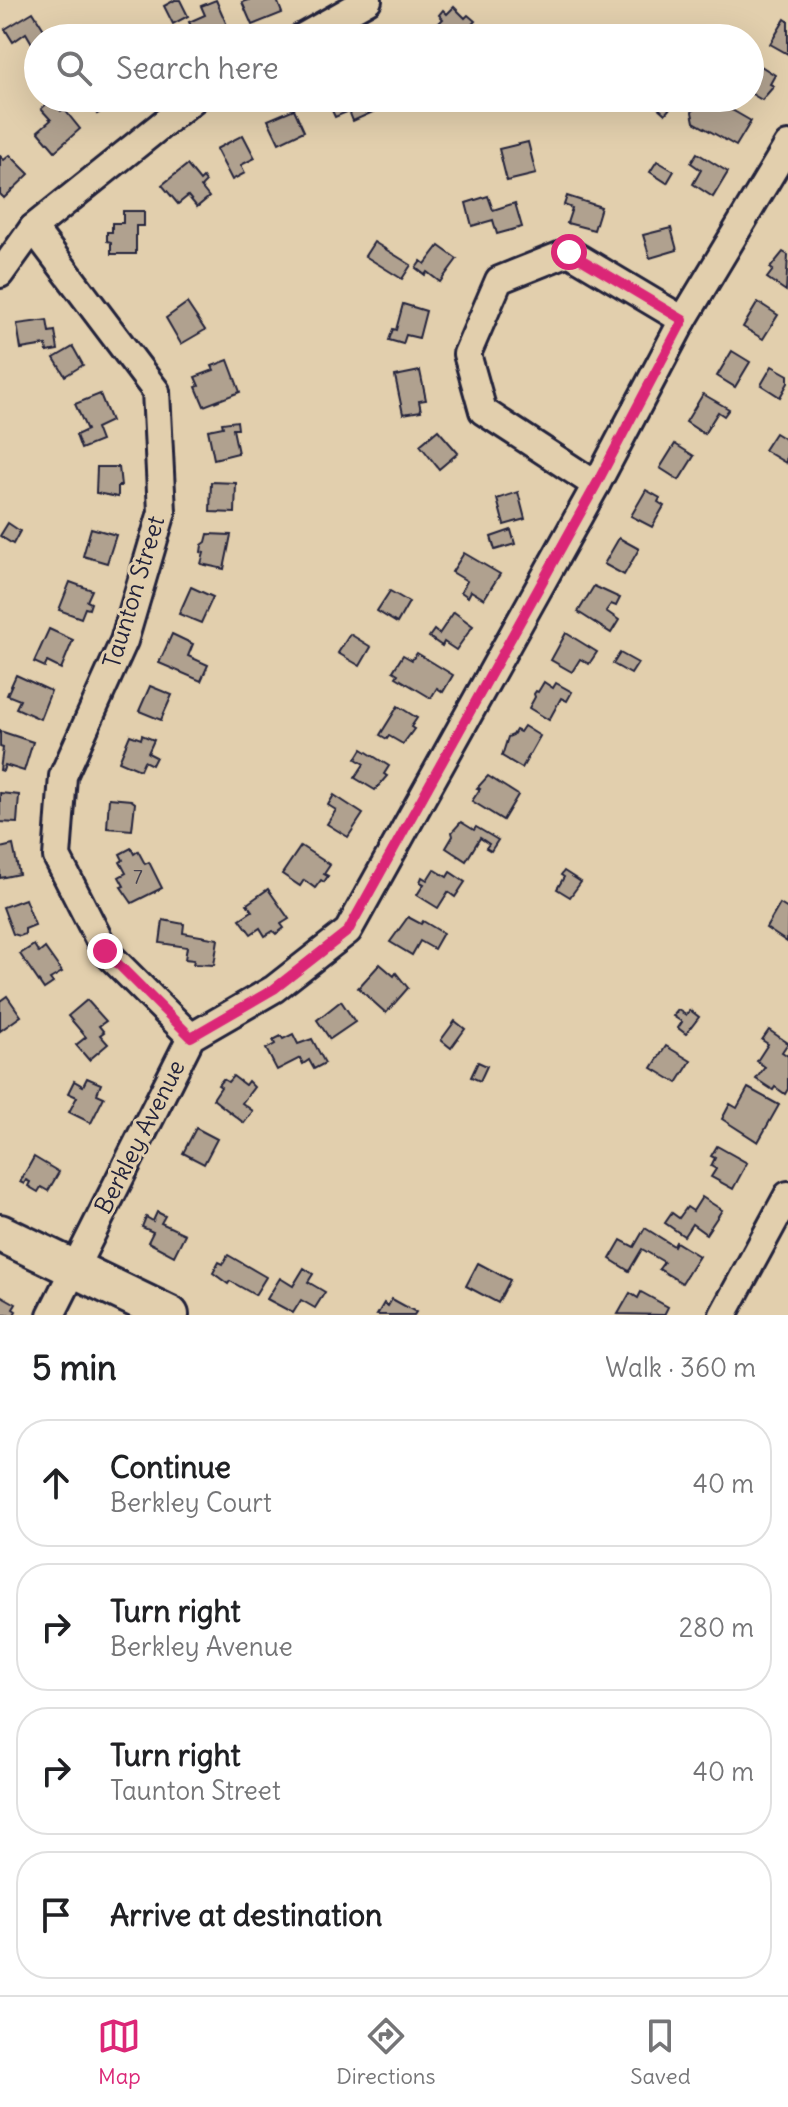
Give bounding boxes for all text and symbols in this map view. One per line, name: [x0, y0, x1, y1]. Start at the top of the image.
search box: [24, 24, 764, 112]
icon: search: [52, 46, 96, 90]
text: Search here: [116, 49, 279, 87]
route start: [551, 234, 587, 270]
street label: Taunton Street: [96, 512, 170, 671]
house number: 7: [133, 864, 143, 889]
route end: [87, 933, 123, 969]
street label: Berkley Avenue: [87, 1055, 191, 1219]
text: 5 min: [32, 1346, 117, 1389]
text: Walk · 360 m: [605, 1351, 756, 1384]
text: Continue: [110, 1448, 231, 1486]
icon: ahead: [34, 1461, 78, 1505]
text: 40 m: [693, 1467, 754, 1500]
text: Berkley Court: [110, 1486, 272, 1519]
text: Turn right: [110, 1592, 241, 1630]
icon: right: [34, 1605, 78, 1649]
text: 280 m: [679, 1611, 754, 1644]
text: Berkley Avenue: [110, 1630, 293, 1663]
text: Turn right: [110, 1736, 241, 1774]
icon: right: [34, 1749, 78, 1793]
text: 40 m: [693, 1755, 754, 1788]
text: Taunton Street: [110, 1774, 281, 1807]
icon: arrive: [34, 1893, 78, 1937]
text: Arrive at destination: [110, 1896, 382, 1934]
tab: Map: [97, 2014, 141, 2090]
tab: Directions: [336, 2014, 436, 2090]
tab: Saved: [630, 2014, 691, 2090]

